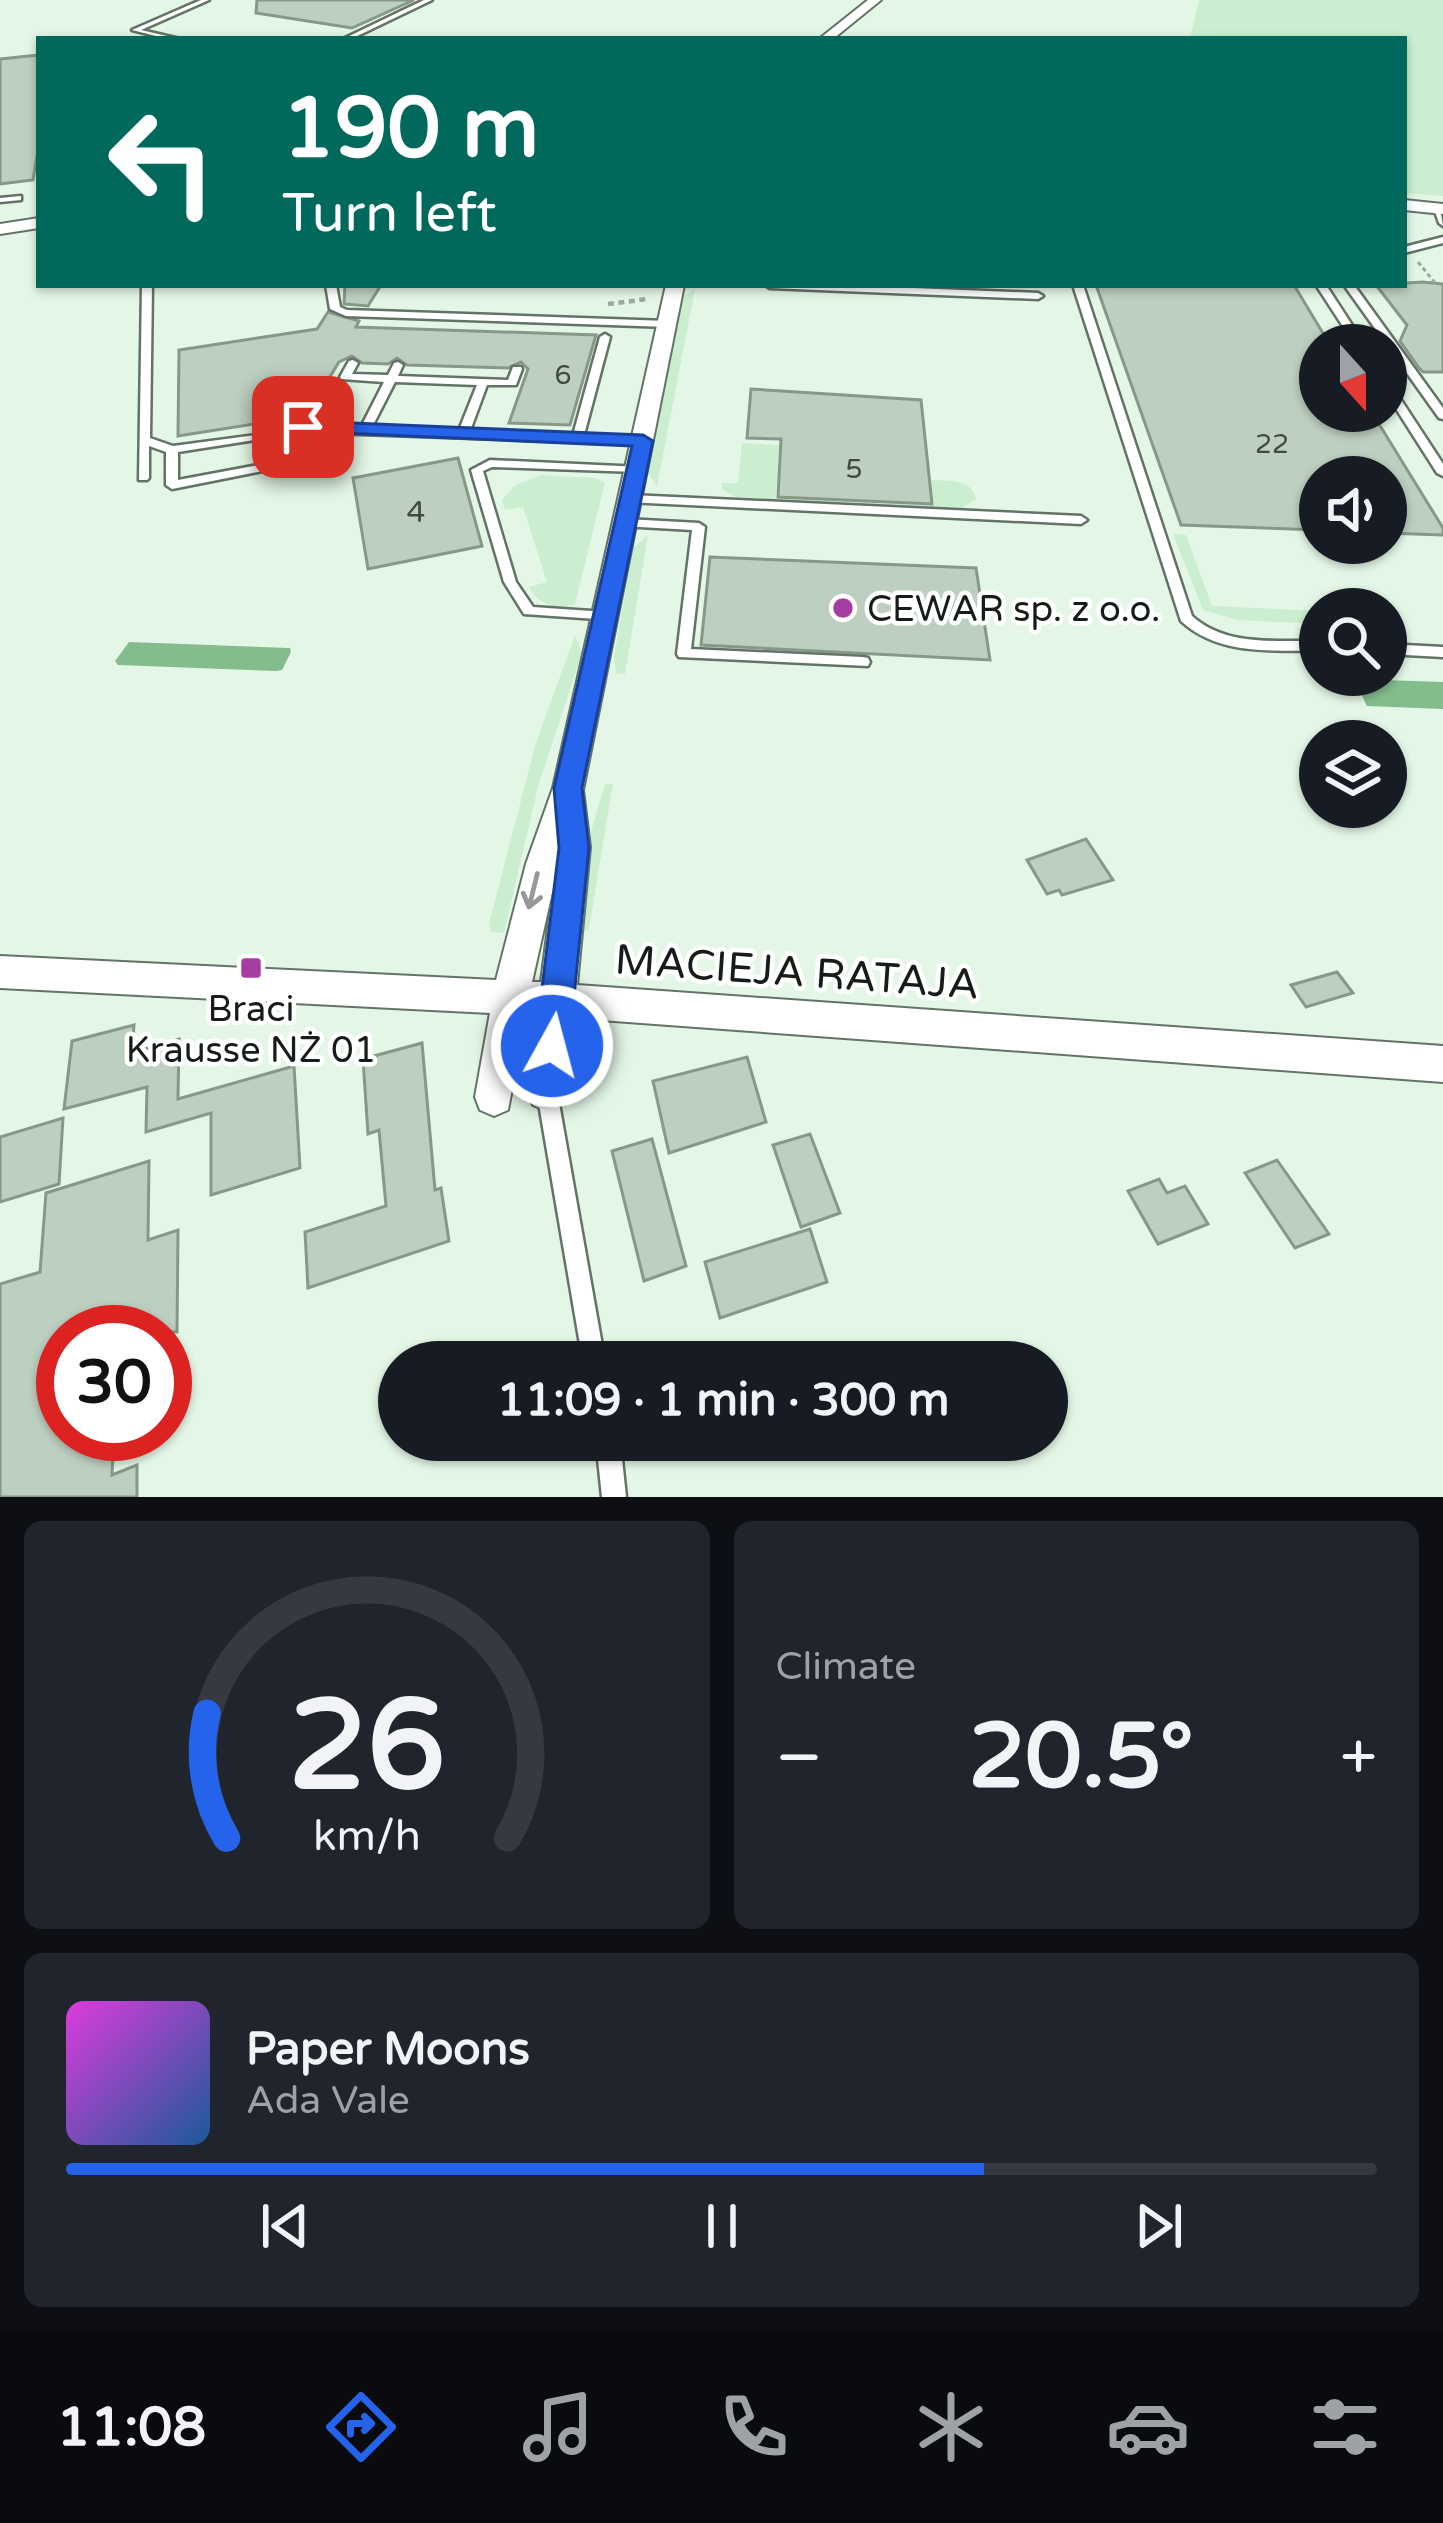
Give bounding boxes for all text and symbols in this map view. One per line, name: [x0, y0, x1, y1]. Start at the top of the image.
text: 190 m: [282, 79, 539, 180]
icon: left: [84, 84, 240, 240]
text: Turn left: [282, 181, 497, 246]
north arrow: [1299, 324, 1407, 432]
map controls: [1299, 324, 1407, 828]
house number: 6: [555, 359, 571, 392]
pin: [252, 376, 354, 478]
icon: arrive: [270, 394, 336, 460]
house number: 22: [1255, 428, 1289, 461]
house number: 5: [846, 453, 862, 486]
button: sound: [1299, 456, 1407, 564]
house number: 4: [407, 494, 425, 531]
place label: CEWAR sp. z o.o.: [867, 588, 1160, 631]
button: search: [1299, 588, 1407, 696]
marker: CEWAR sp. z o.o.: [830, 595, 856, 621]
button: layers: [1299, 720, 1407, 828]
one-way arrow: [521, 872, 543, 910]
street label: MACIEJA RATAJA: [613, 934, 981, 1011]
marker: Braci Krausse NŻ 01: [238, 955, 264, 981]
position arrow: [489, 983, 615, 1109]
place label: Braci Krausse NŻ 01: [126, 988, 376, 1072]
speed limit sign: 30: [36, 1305, 192, 1461]
text: 11:09 · 1 min · 300 m: [497, 1374, 949, 1428]
text: Climate: [776, 1643, 916, 1690]
text: 26: [288, 1672, 445, 1823]
text: 20.5°: [969, 1703, 1194, 1812]
text: −: [776, 1718, 823, 1798]
text: +: [1340, 1718, 1377, 1798]
text: km/h: [313, 1811, 421, 1862]
text: Paper Moons: [246, 2023, 530, 2077]
text: Ada Vale: [246, 2077, 410, 2124]
icon: previous: [252, 2193, 318, 2259]
icon: pause: [689, 2193, 755, 2259]
icon: next: [1126, 2193, 1192, 2259]
icon: directions: [319, 2385, 403, 2469]
icon: music: [516, 2385, 600, 2469]
icon: phone: [712, 2385, 796, 2469]
icon: climate: [909, 2385, 993, 2469]
icon: car: [1106, 2385, 1190, 2469]
icon: filters: [1303, 2385, 1387, 2469]
text: 11:08: [56, 2395, 206, 2460]

